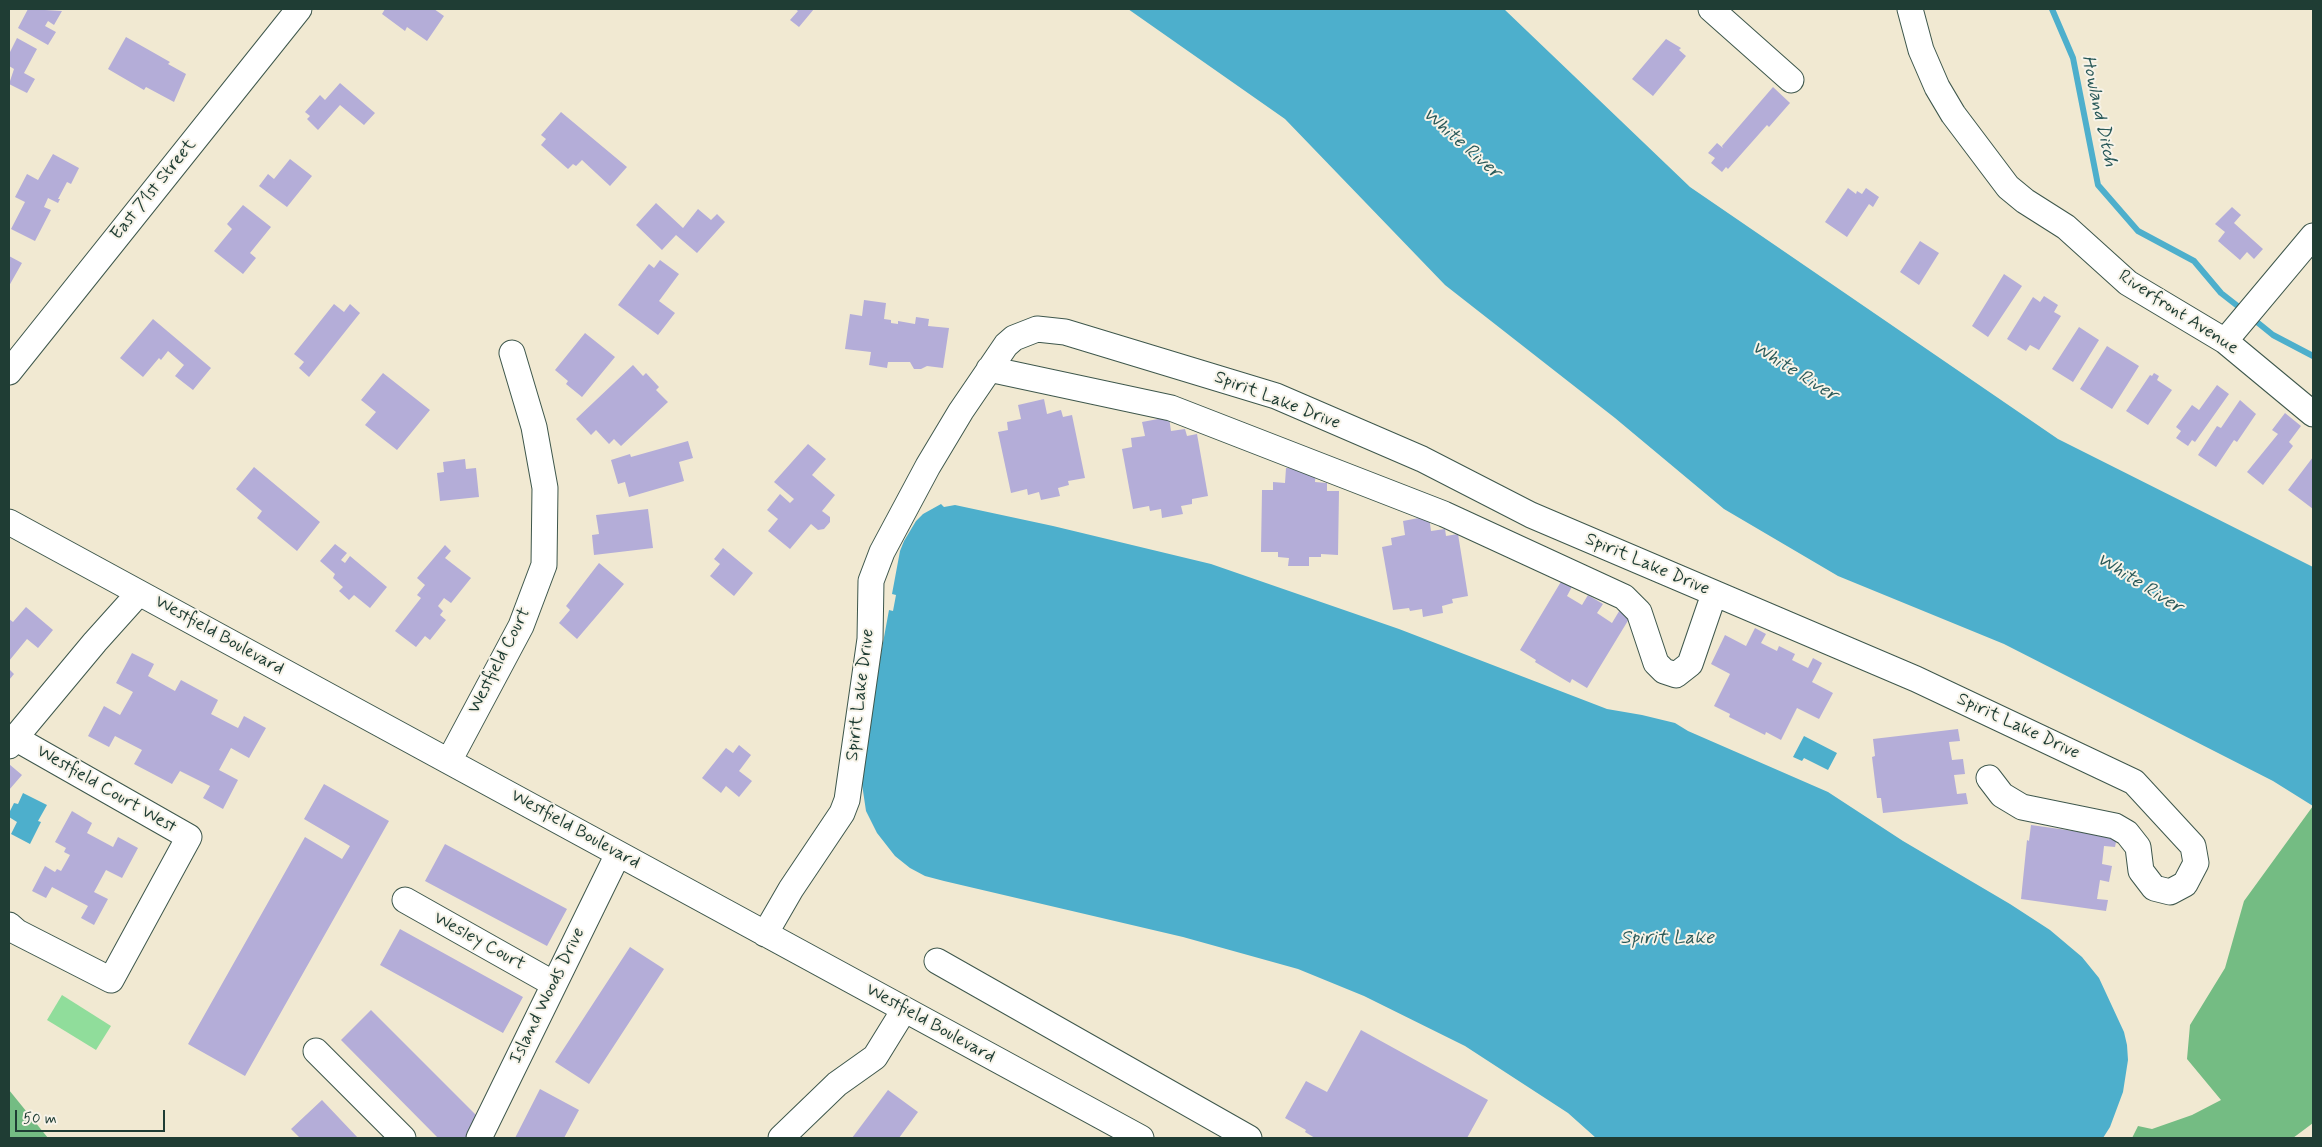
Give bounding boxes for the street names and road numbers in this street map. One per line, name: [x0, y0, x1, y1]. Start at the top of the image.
street label: East 71st Street: [107, 135, 201, 245]
street label: Riverfront Avenue: [2114, 266, 2242, 360]
street label: Spirit Lake Drive: [1211, 367, 1343, 435]
street label: Spirit Lake Drive: [1582, 529, 1712, 601]
street label: Westfield Boulevard: [151, 592, 287, 680]
street label: Westfield Court: [464, 604, 536, 718]
street label: Spirit Lake Drive: [842, 628, 880, 762]
street label: Spirit Lake Drive: [1953, 689, 2083, 765]
street label: Westfield Court West: [32, 741, 180, 839]
street label: Westfield Boulevard: [507, 786, 643, 874]
street label: Wesley Court: [429, 908, 529, 976]
street label: Island Woods Drive: [506, 924, 590, 1068]
street label: Westfield Boulevard: [862, 980, 998, 1068]

